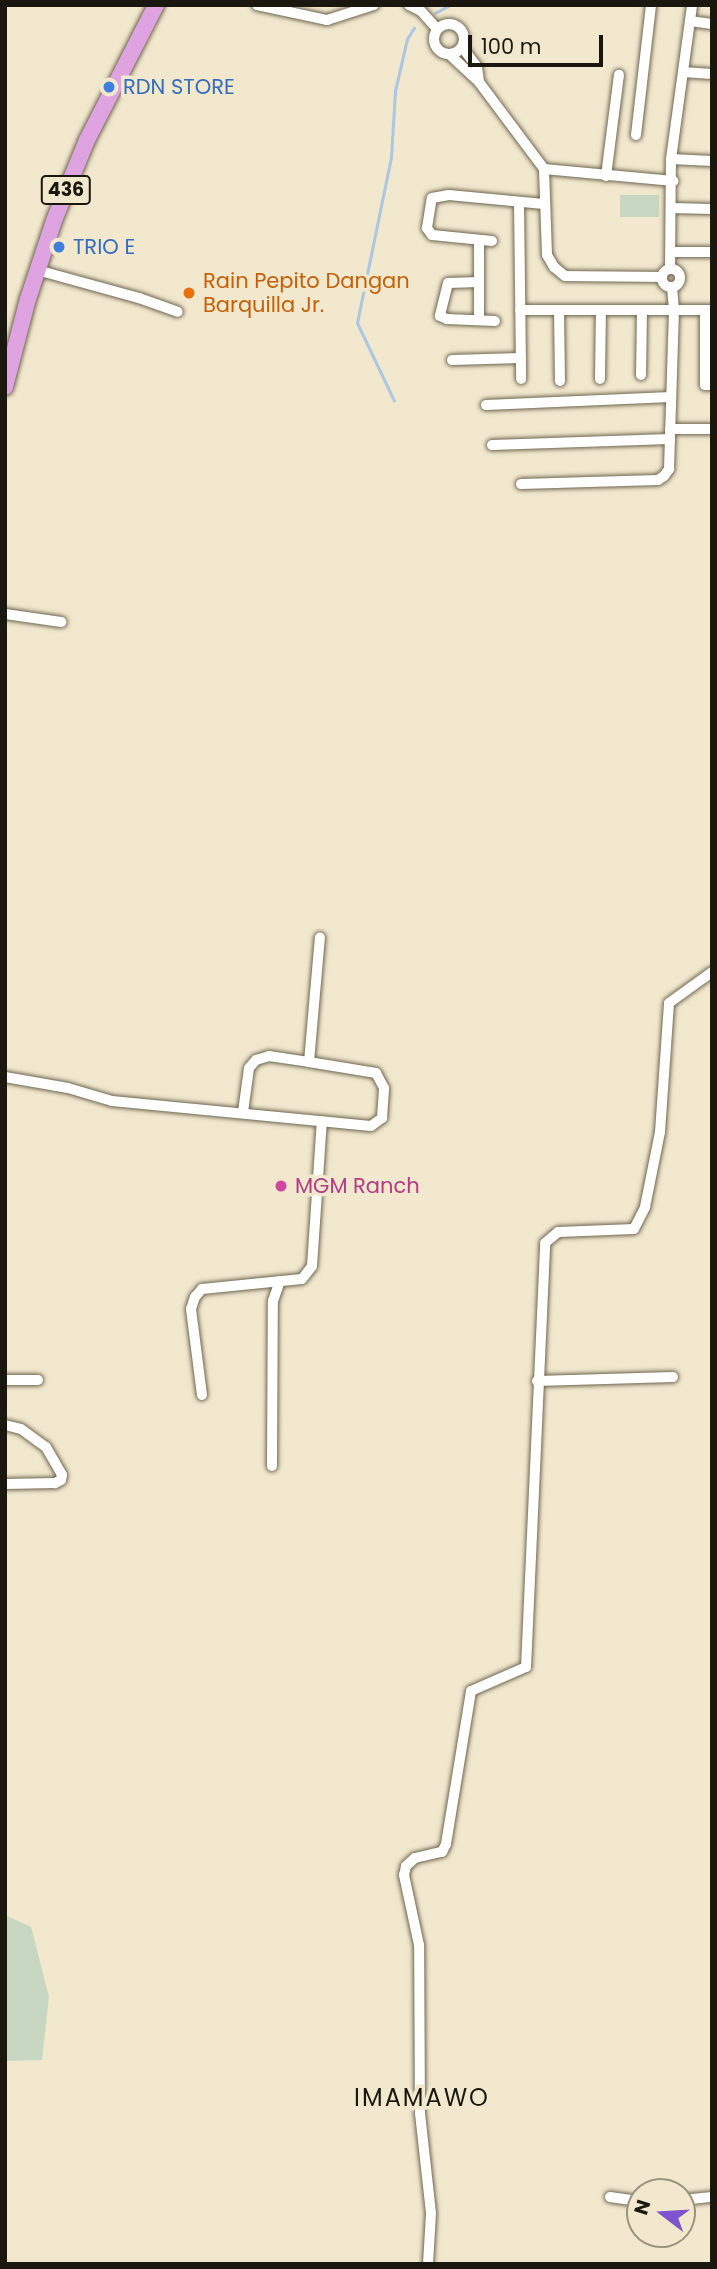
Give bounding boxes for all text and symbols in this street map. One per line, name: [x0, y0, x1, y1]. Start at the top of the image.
scale bar: [472, 21, 607, 65]
text: 100 m: [481, 32, 541, 61]
place label: RDN STORE: [123, 74, 235, 100]
marker: RDN STORE: [101, 79, 117, 95]
road number: 436: [40, 174, 92, 206]
place label: TRIO E: [73, 234, 135, 260]
marker: TRIO E: [51, 239, 67, 255]
place label: Rain Pepito Dangan Barquilla Jr.: [203, 268, 410, 318]
marker: Rain Pepito Dangan Barquilla Jr.: [181, 285, 197, 301]
place label: MGM Ranch: [295, 1173, 420, 1199]
marker: MGM Ranch: [273, 1178, 289, 1194]
district label: IMAMAWO: [355, 2084, 489, 2112]
north arrow: [626, 2178, 696, 2248]
text: N: [627, 2197, 657, 2218]

